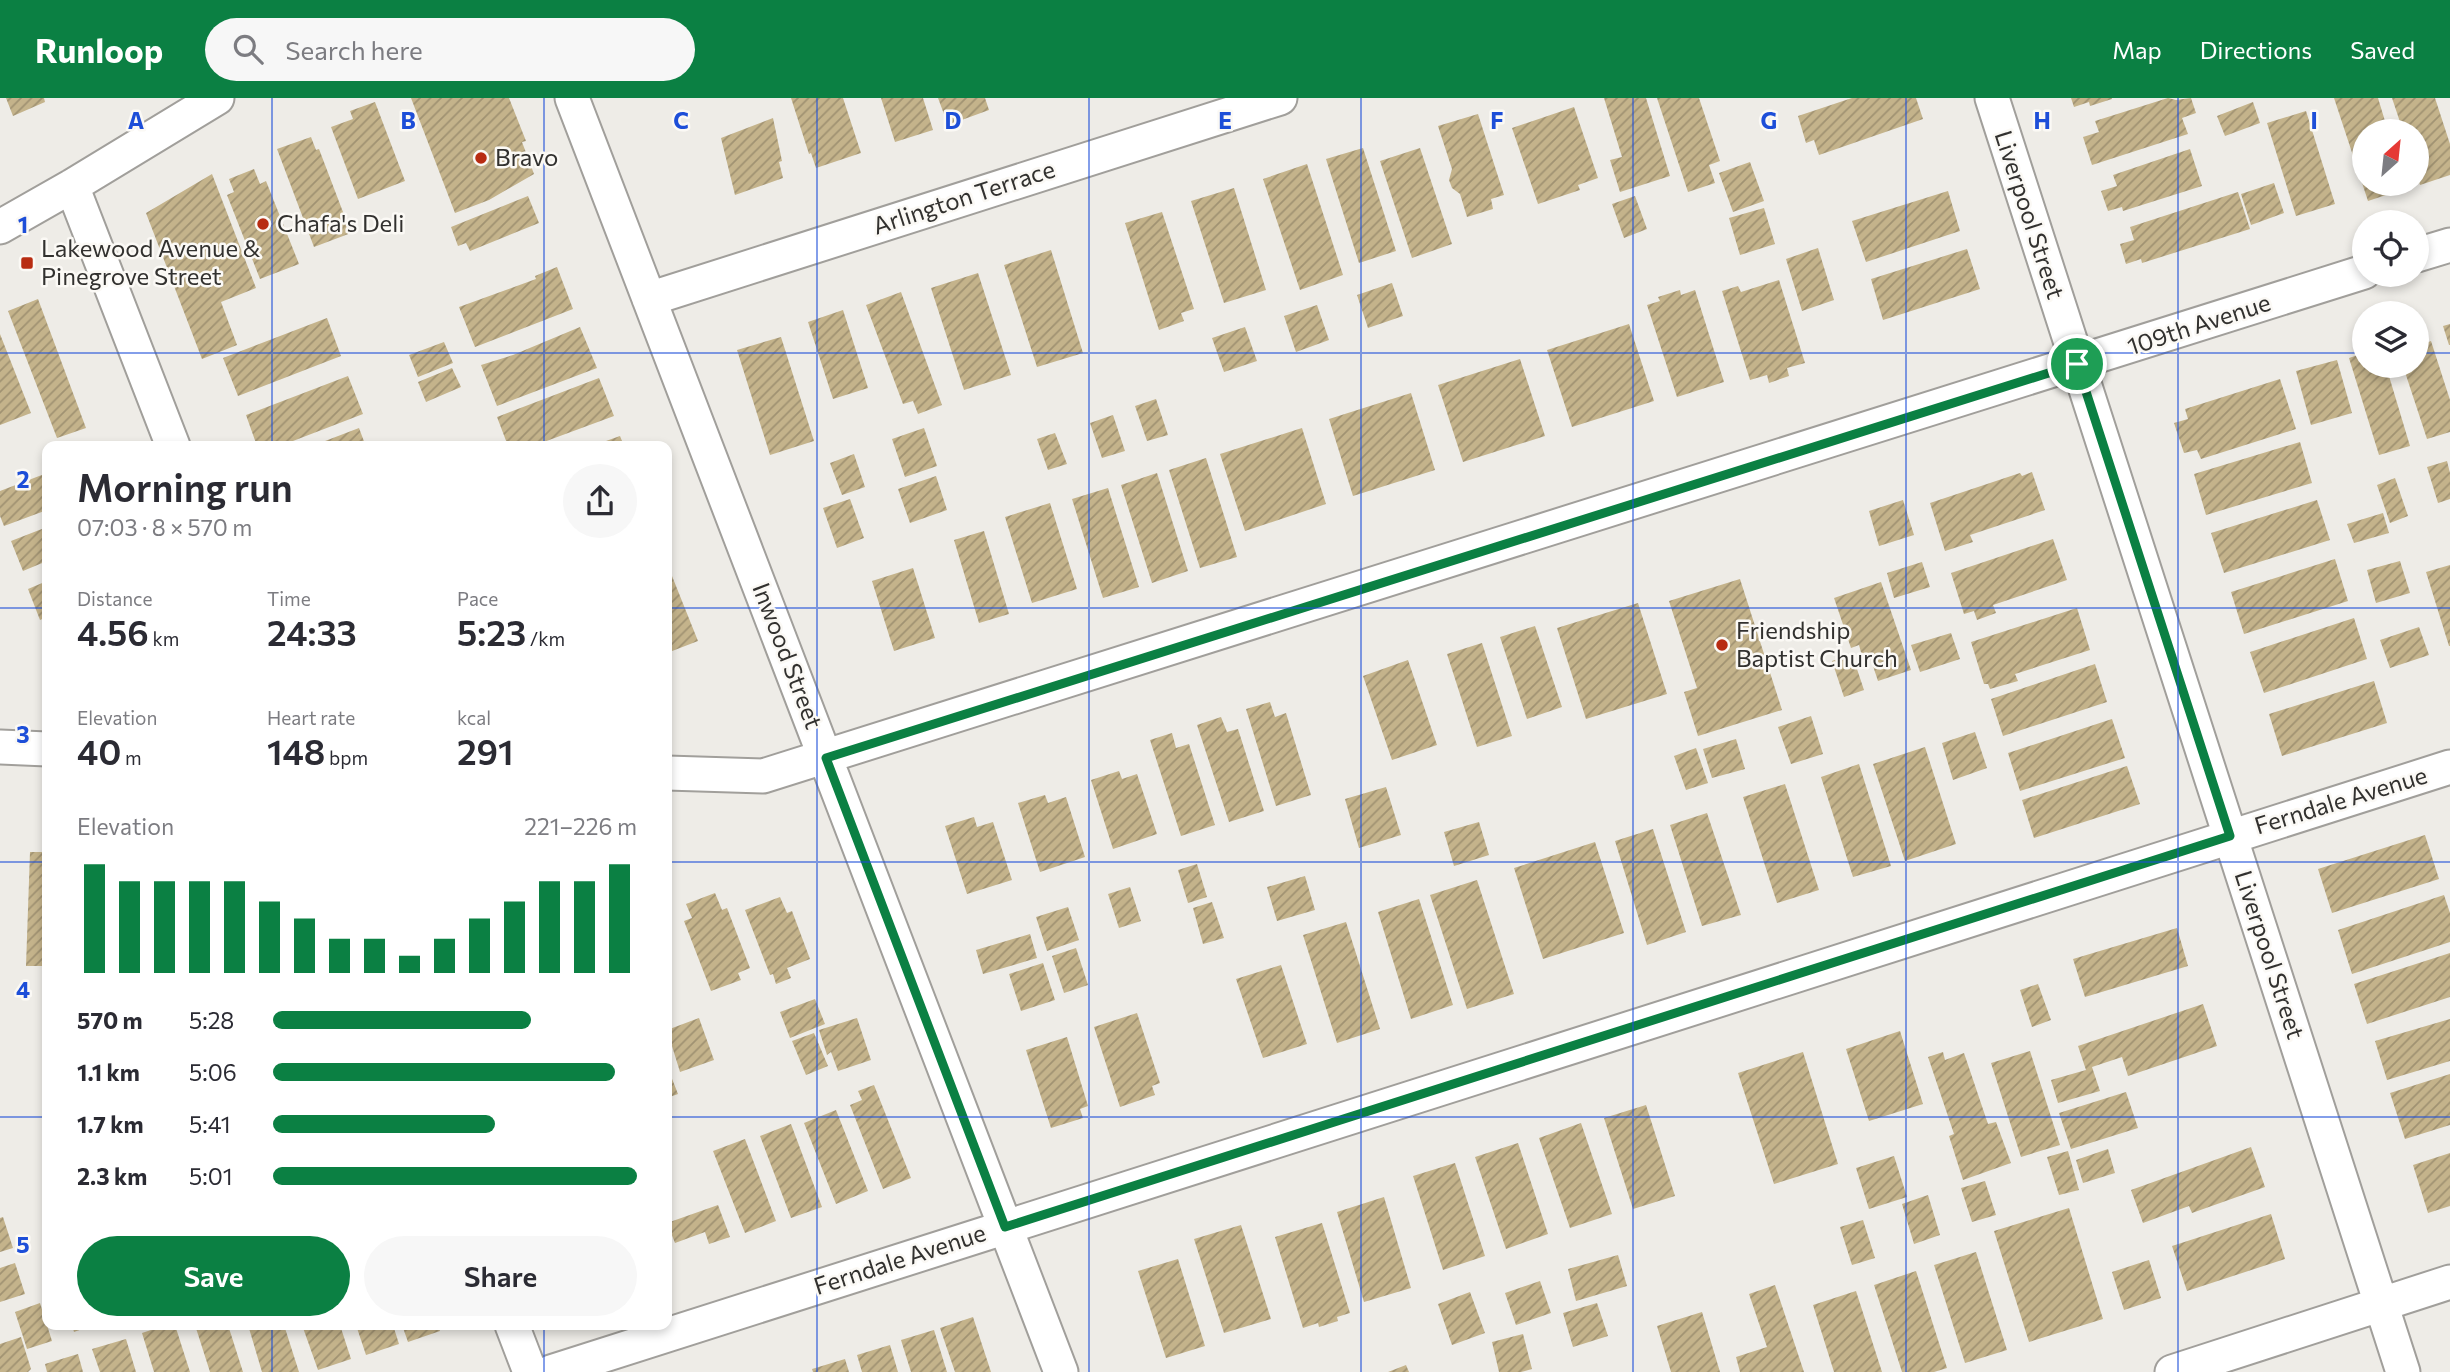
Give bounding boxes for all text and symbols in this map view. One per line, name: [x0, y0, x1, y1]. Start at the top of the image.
search box: [205, 18, 695, 81]
text: Runloop: [35, 29, 163, 70]
icon: search: [229, 30, 267, 68]
text: Search here: [285, 34, 423, 65]
text: Map: [2112, 35, 2162, 64]
text: Directions: [2200, 35, 2312, 64]
text: Saved: [2350, 35, 2415, 64]
text: A: [128, 106, 145, 134]
text: B: [400, 106, 416, 134]
text: C: [673, 106, 689, 134]
text: D: [945, 106, 962, 134]
text: E: [1218, 106, 1232, 134]
text: F: [1490, 106, 1504, 134]
text: G: [1761, 106, 1777, 134]
text: H: [2033, 106, 2051, 134]
text: I: [2310, 106, 2318, 134]
north arrow: [2352, 119, 2429, 196]
map controls: [2352, 119, 2429, 378]
street label: Liverpool Street: [1990, 127, 2071, 303]
place label: Bravo: [495, 142, 558, 171]
marker: Bravo: [473, 150, 489, 166]
street label: Arlington Terrace: [869, 153, 1058, 240]
place label: Chafa's Deli: [277, 208, 405, 237]
text: 1: [18, 210, 28, 238]
button: locate: [2352, 210, 2429, 287]
marker: Chafa's Deli: [255, 216, 271, 232]
place label: Lakewood Avenue & Pinegrove Street: [41, 233, 261, 290]
marker: Lakewood Avenue & Pinegrove Street: [19, 255, 35, 271]
street label: 109th Avenue: [2123, 287, 2274, 360]
button: layers: [2352, 301, 2429, 378]
pin: [2047, 334, 2107, 394]
icon: arrive: [2058, 345, 2096, 383]
text: Morning run: [77, 463, 293, 510]
button: share: [563, 464, 637, 538]
text: 2: [16, 465, 30, 493]
text: 07:03 · 8 × 570 m: [77, 513, 252, 541]
street label: Inwood Street: [747, 578, 830, 733]
text: Distance: [77, 587, 153, 610]
text: Time: [267, 587, 311, 610]
text: Pace: [457, 587, 498, 610]
text: 4.56: [77, 610, 149, 653]
text: 24:33: [267, 610, 357, 653]
text: 5:23: [457, 610, 526, 653]
place label: Friendship Baptist Church: [1736, 615, 1898, 672]
text: km: [149, 627, 179, 650]
text: /km: [526, 627, 565, 650]
marker: Friendship Baptist Church: [1714, 637, 1730, 653]
text: Elevation: [77, 706, 157, 729]
text: Heart rate: [267, 706, 355, 729]
text: kcal: [457, 706, 491, 729]
text: 3: [16, 720, 30, 748]
text: 40: [77, 729, 121, 772]
text: 148: [267, 729, 325, 772]
text: 291: [457, 729, 514, 772]
text: m: [121, 746, 142, 769]
text: bpm: [325, 746, 368, 769]
street label: Ferndale Avenue: [2251, 760, 2430, 840]
text: Elevation: [77, 812, 174, 840]
text: 221–226 m: [524, 812, 637, 840]
street label: Liverpool Street: [2230, 867, 2311, 1043]
text: 4: [16, 975, 30, 1003]
text: 570 m: [77, 1006, 143, 1034]
text: 5:28: [189, 1006, 234, 1034]
text: 1.1 km: [77, 1058, 140, 1086]
text: 5:06: [189, 1058, 237, 1086]
text: 1.7 km: [77, 1110, 144, 1138]
text: 5:41: [189, 1110, 231, 1138]
text: 2.3 km: [77, 1162, 147, 1190]
text: 5:01: [189, 1162, 232, 1190]
street label: Ferndale Avenue: [810, 1217, 989, 1300]
text: 5: [16, 1230, 30, 1258]
button: Save: [77, 1236, 350, 1316]
button: Share: [364, 1236, 637, 1316]

